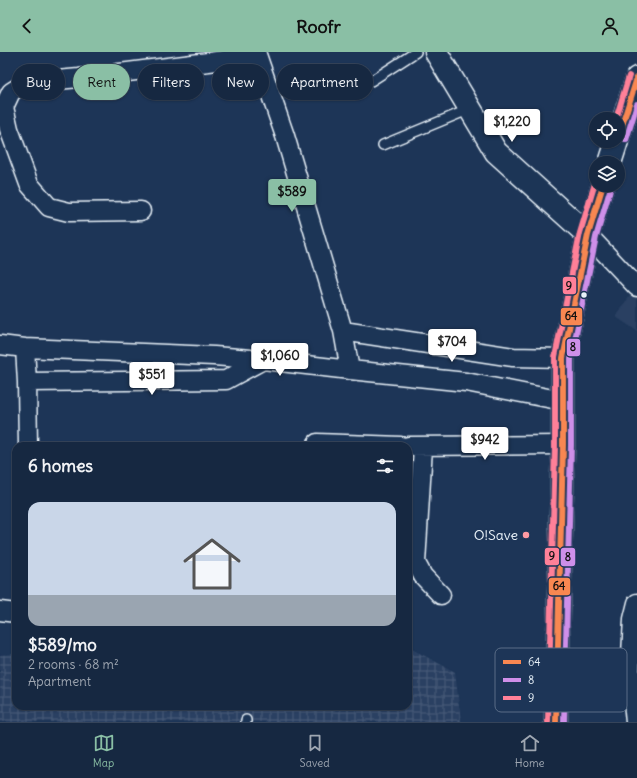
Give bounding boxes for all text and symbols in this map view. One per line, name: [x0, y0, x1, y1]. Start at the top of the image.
icon: back: [16, 15, 38, 37]
text: Roofr: [296, 15, 341, 38]
icon: person: [599, 15, 621, 37]
chip: Buy: [12, 64, 65, 100]
chip: Rent: [73, 64, 130, 100]
chip: Filters: [138, 64, 204, 100]
chip: New: [212, 64, 269, 100]
chip: Apartment: [277, 64, 373, 100]
pin: $1,220: [479, 109, 545, 143]
map controls: [589, 112, 625, 192]
button: locate: [589, 112, 625, 148]
text: $1,220: [493, 113, 531, 130]
button: layers: [589, 156, 625, 192]
pin: $589: [268, 179, 316, 213]
text: $589: [277, 183, 307, 200]
line badge: 9: [562, 276, 577, 295]
text: 9: [566, 279, 572, 293]
unlabelled marker: [579, 290, 589, 300]
line badge: 64: [560, 307, 583, 326]
text: 64: [565, 309, 578, 323]
pin: $704: [428, 329, 476, 363]
text: $704: [437, 333, 467, 350]
line badge: 8: [566, 338, 581, 357]
text: 8: [570, 340, 576, 354]
pin: $1,060: [247, 343, 313, 377]
text: $1,060: [260, 347, 300, 364]
pin: $551: [128, 362, 176, 396]
text: $551: [138, 366, 166, 383]
pin: $942: [461, 427, 509, 461]
text: $942: [470, 431, 500, 448]
text: 6 homes: [28, 455, 93, 477]
icon: filters: [374, 455, 396, 477]
place label: O!Save: [474, 526, 518, 544]
icon: home: [176, 528, 248, 600]
marker: O!Save: [521, 530, 531, 540]
line badge: 9: [544, 547, 560, 566]
line badge: 8: [560, 547, 576, 567]
text: 9: [549, 549, 555, 563]
text: 8: [565, 550, 571, 564]
line badge: 64: [548, 577, 571, 596]
text: 64: [553, 579, 566, 593]
text: $589/mo: [28, 634, 97, 656]
legend: [495, 648, 627, 712]
text: 64: [528, 655, 541, 669]
text: 2 rooms · 68 m²: [28, 656, 119, 673]
text: Apartment: [28, 673, 91, 690]
text: 8: [528, 673, 534, 687]
text: 9: [528, 691, 534, 705]
tab: Map: [93, 732, 115, 770]
tab: Saved: [300, 732, 330, 770]
tab: Home: [515, 732, 544, 770]

